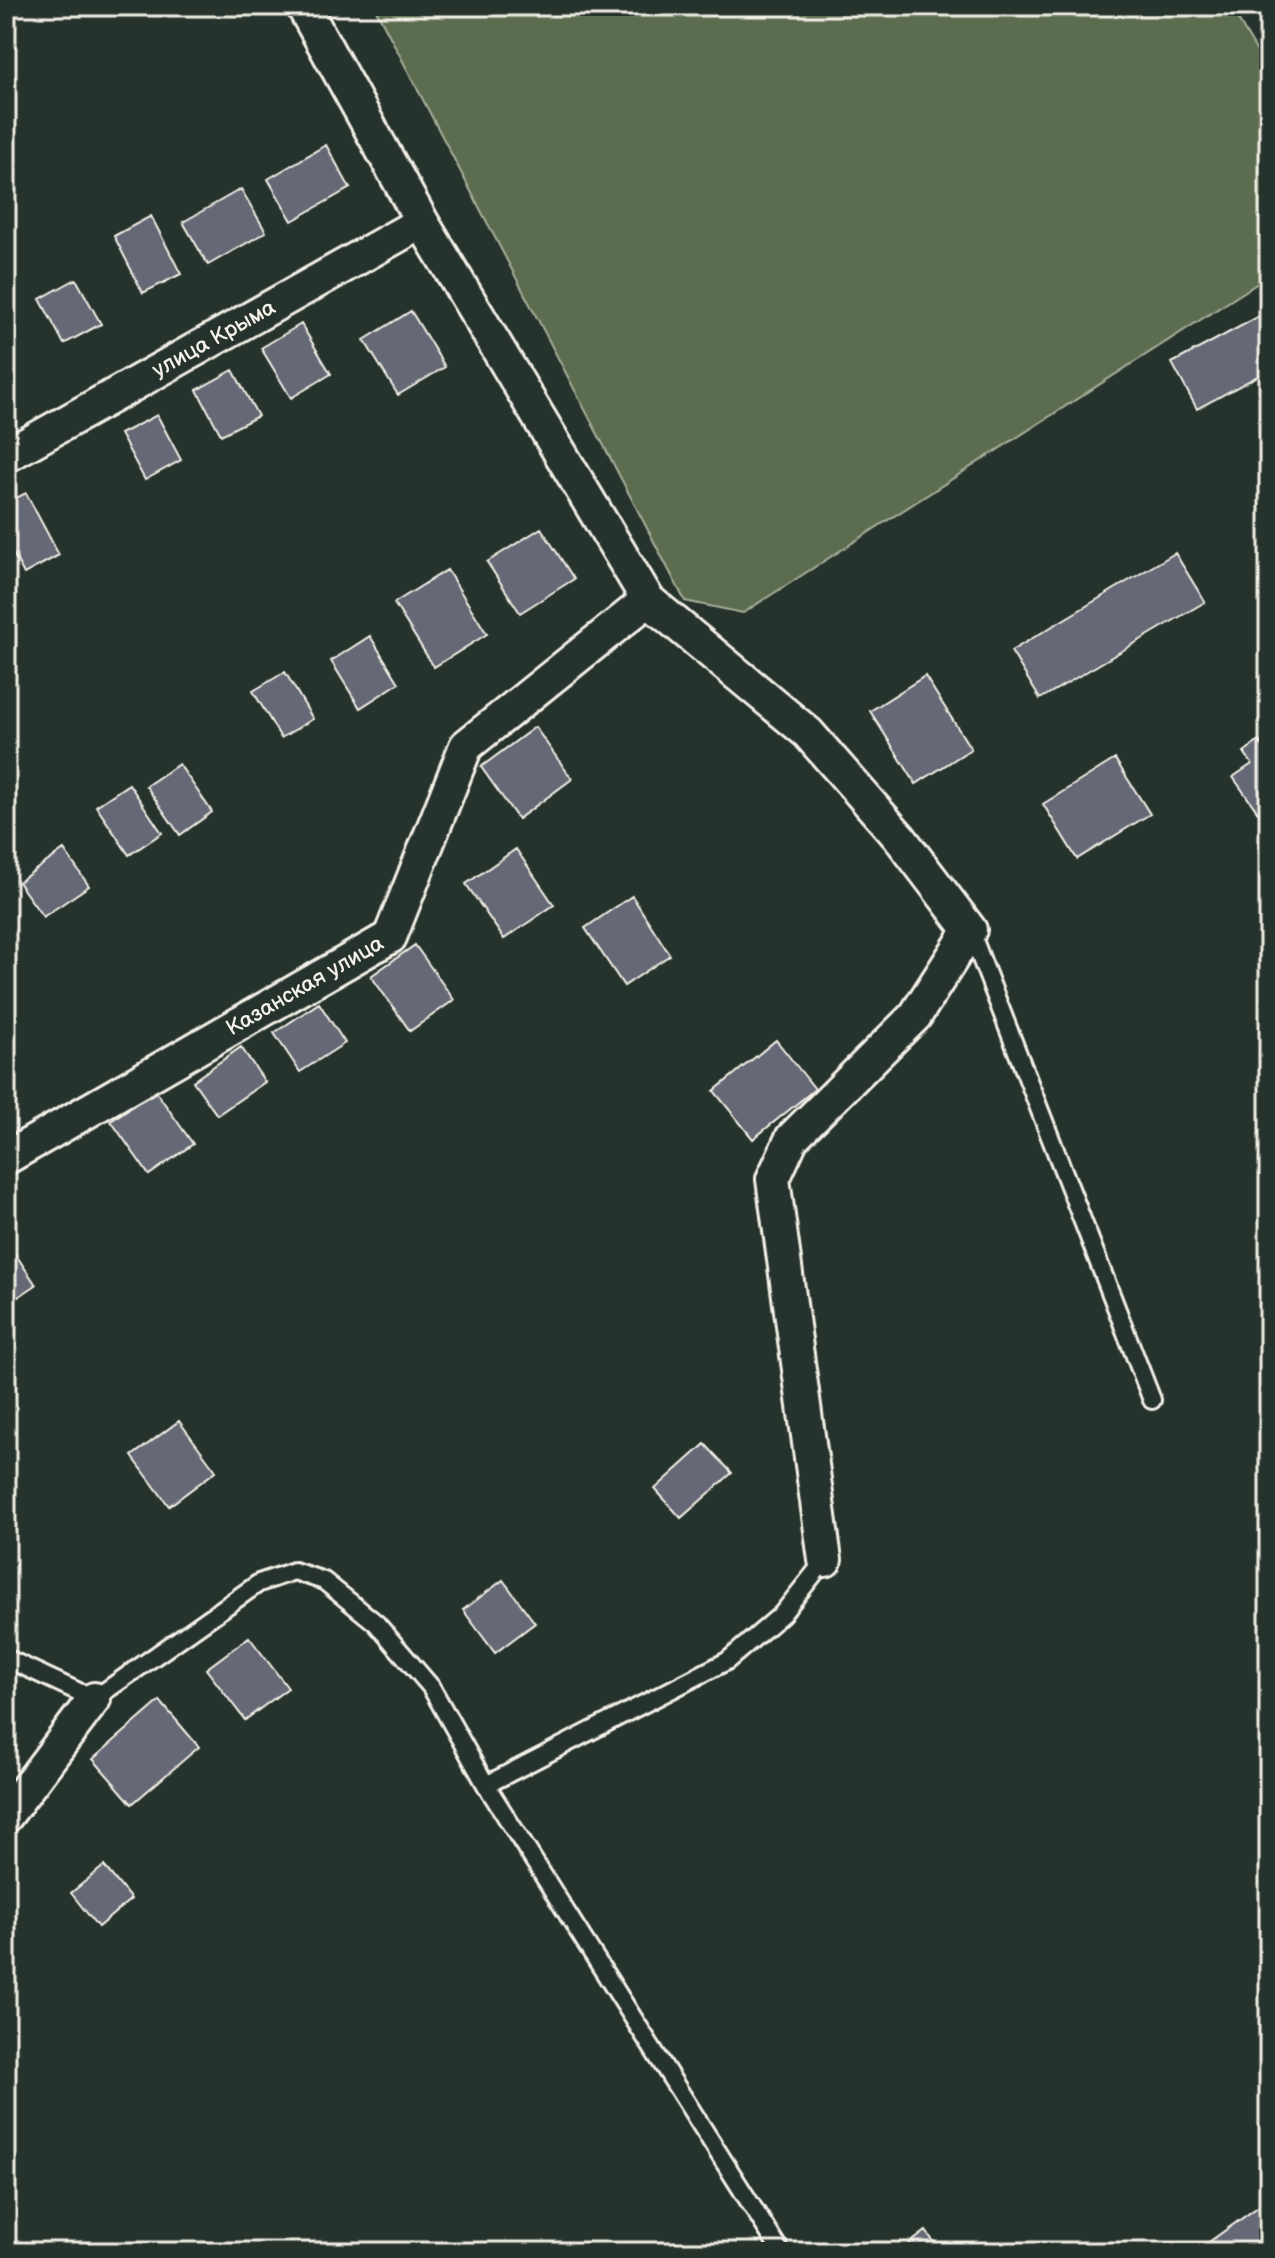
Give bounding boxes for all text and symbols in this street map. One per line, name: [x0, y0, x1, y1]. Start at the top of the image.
street label: улица Крыма: [148, 294, 280, 384]
street label: Казанская улица: [221, 930, 389, 1042]

